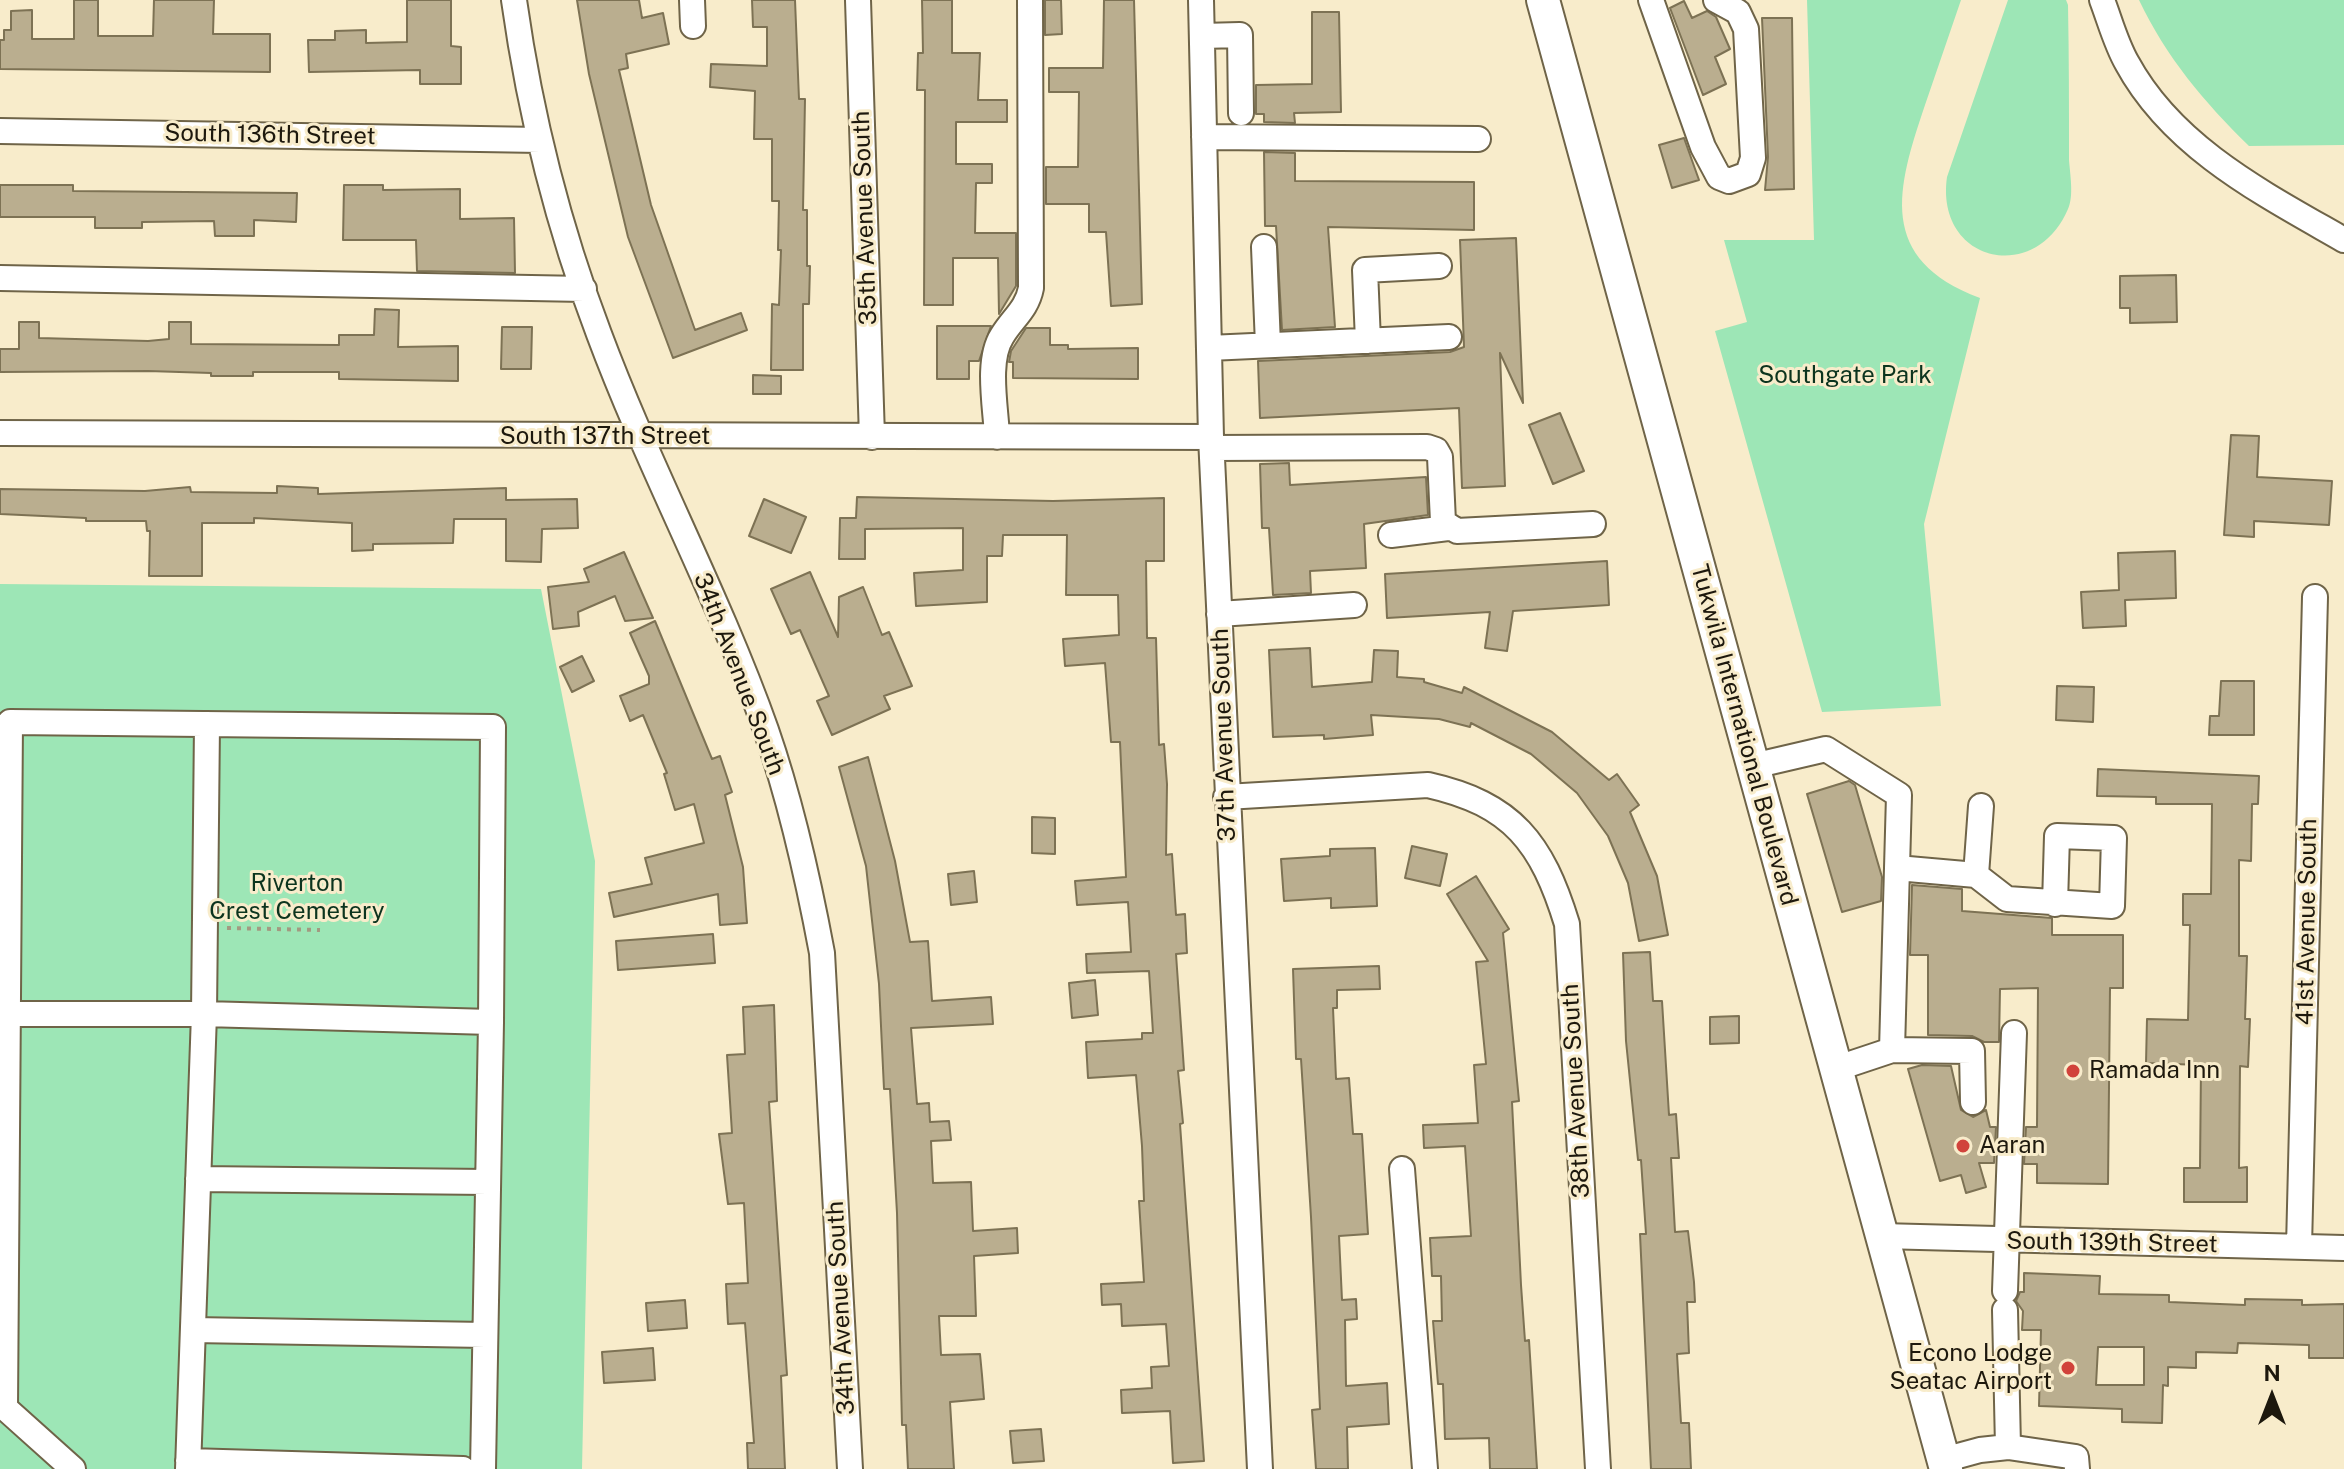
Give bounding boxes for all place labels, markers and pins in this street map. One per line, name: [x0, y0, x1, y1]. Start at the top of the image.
place label: Ramada Inn: [2089, 1057, 2220, 1085]
marker: Ramada Inn: [2064, 1062, 2082, 1080]
place label: Aaran: [1979, 1132, 2045, 1160]
marker: Aaran: [1954, 1137, 1972, 1155]
place label: Econo Lodge Seatac Airport: [1890, 1340, 2052, 1396]
marker: Econo Lodge Seatac Airport: [2059, 1359, 2077, 1377]

